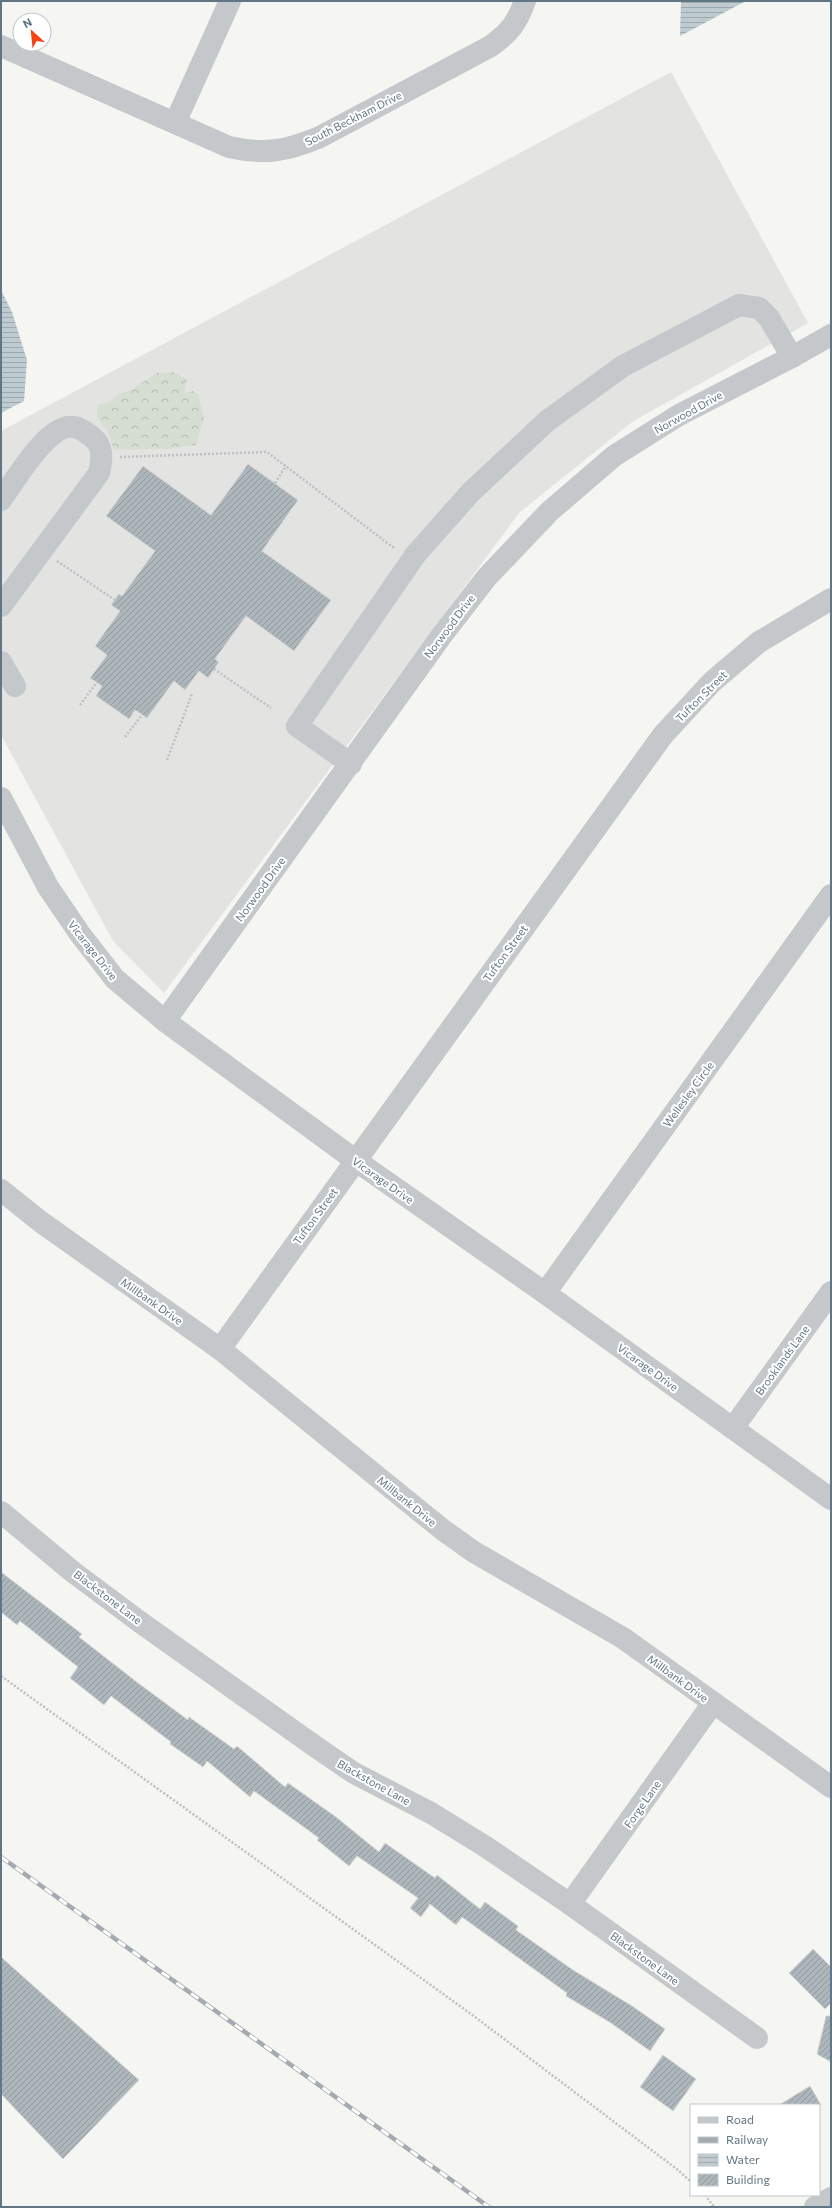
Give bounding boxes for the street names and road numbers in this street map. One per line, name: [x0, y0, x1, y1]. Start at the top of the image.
street label: South Beckham Drive: [302, 88, 404, 148]
street label: Norwood Drive: [652, 388, 725, 436]
street label: Norwood Drive: [421, 592, 477, 660]
street label: Tufton Street: [673, 667, 730, 724]
street label: Norwood Drive: [232, 854, 288, 924]
street label: Vicarage Drive: [66, 918, 120, 983]
street label: Tufton Street: [480, 922, 530, 984]
street label: Wellesley Circle: [660, 1059, 716, 1129]
street label: Vicarage Drive: [350, 1154, 416, 1206]
street label: Tufton Street: [290, 1185, 340, 1247]
street label: Millbank Drive: [119, 1275, 185, 1327]
street label: Brooklands Lane: [752, 1322, 812, 1397]
street label: Vicarage Drive: [615, 1341, 681, 1394]
street label: Millbank Drive: [375, 1473, 439, 1529]
street label: Blackstone Lane: [72, 1567, 145, 1627]
street label: Millbank Drive: [645, 1652, 711, 1705]
street label: Blackstone Lane: [335, 1757, 413, 1808]
street label: Forge Lane: [621, 1778, 663, 1830]
street label: Blackstone Lane: [608, 1929, 682, 1987]

